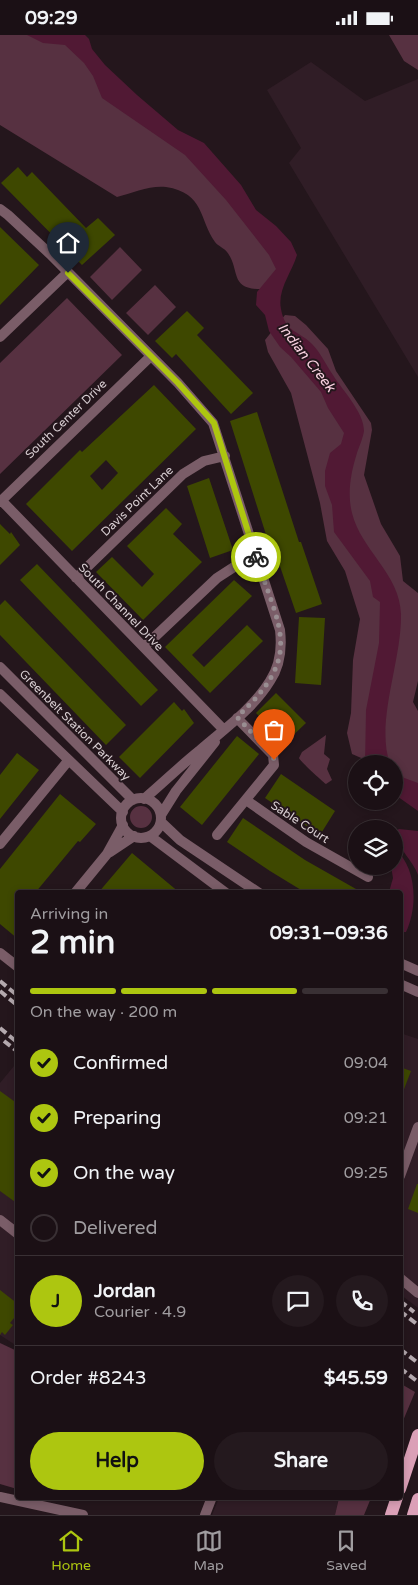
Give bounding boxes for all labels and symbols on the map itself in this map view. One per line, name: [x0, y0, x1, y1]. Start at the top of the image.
pin: [47, 222, 89, 273]
water label: Indian Creek: [274, 319, 340, 396]
street label: South Center Drive: [22, 376, 110, 461]
street label: Davis Point Lane: [98, 463, 176, 539]
courier: [231, 532, 281, 582]
street label: South Channel Drive: [76, 560, 167, 654]
street label: Greenbelt Station Parkway: [17, 667, 134, 784]
pin: [253, 709, 295, 760]
street label: Sable Court: [268, 798, 332, 846]

